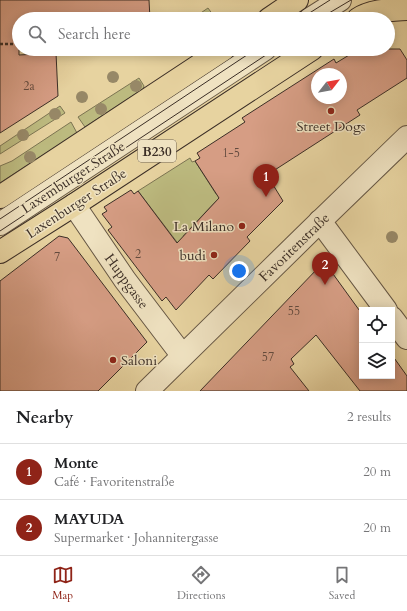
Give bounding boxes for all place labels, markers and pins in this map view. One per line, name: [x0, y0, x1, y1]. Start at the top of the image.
marker: Street Dogs: [326, 106, 336, 116]
place label: Street Dogs: [297, 117, 366, 136]
pin: 1: [253, 164, 279, 197]
place label: La Milano: [173, 217, 234, 236]
marker: La Milano: [237, 221, 247, 231]
place label: budi: [179, 246, 206, 265]
marker: budi: [209, 250, 219, 260]
pin: 2: [312, 252, 338, 285]
place label: Saloni: [121, 351, 157, 370]
marker: Saloni: [108, 355, 118, 365]

